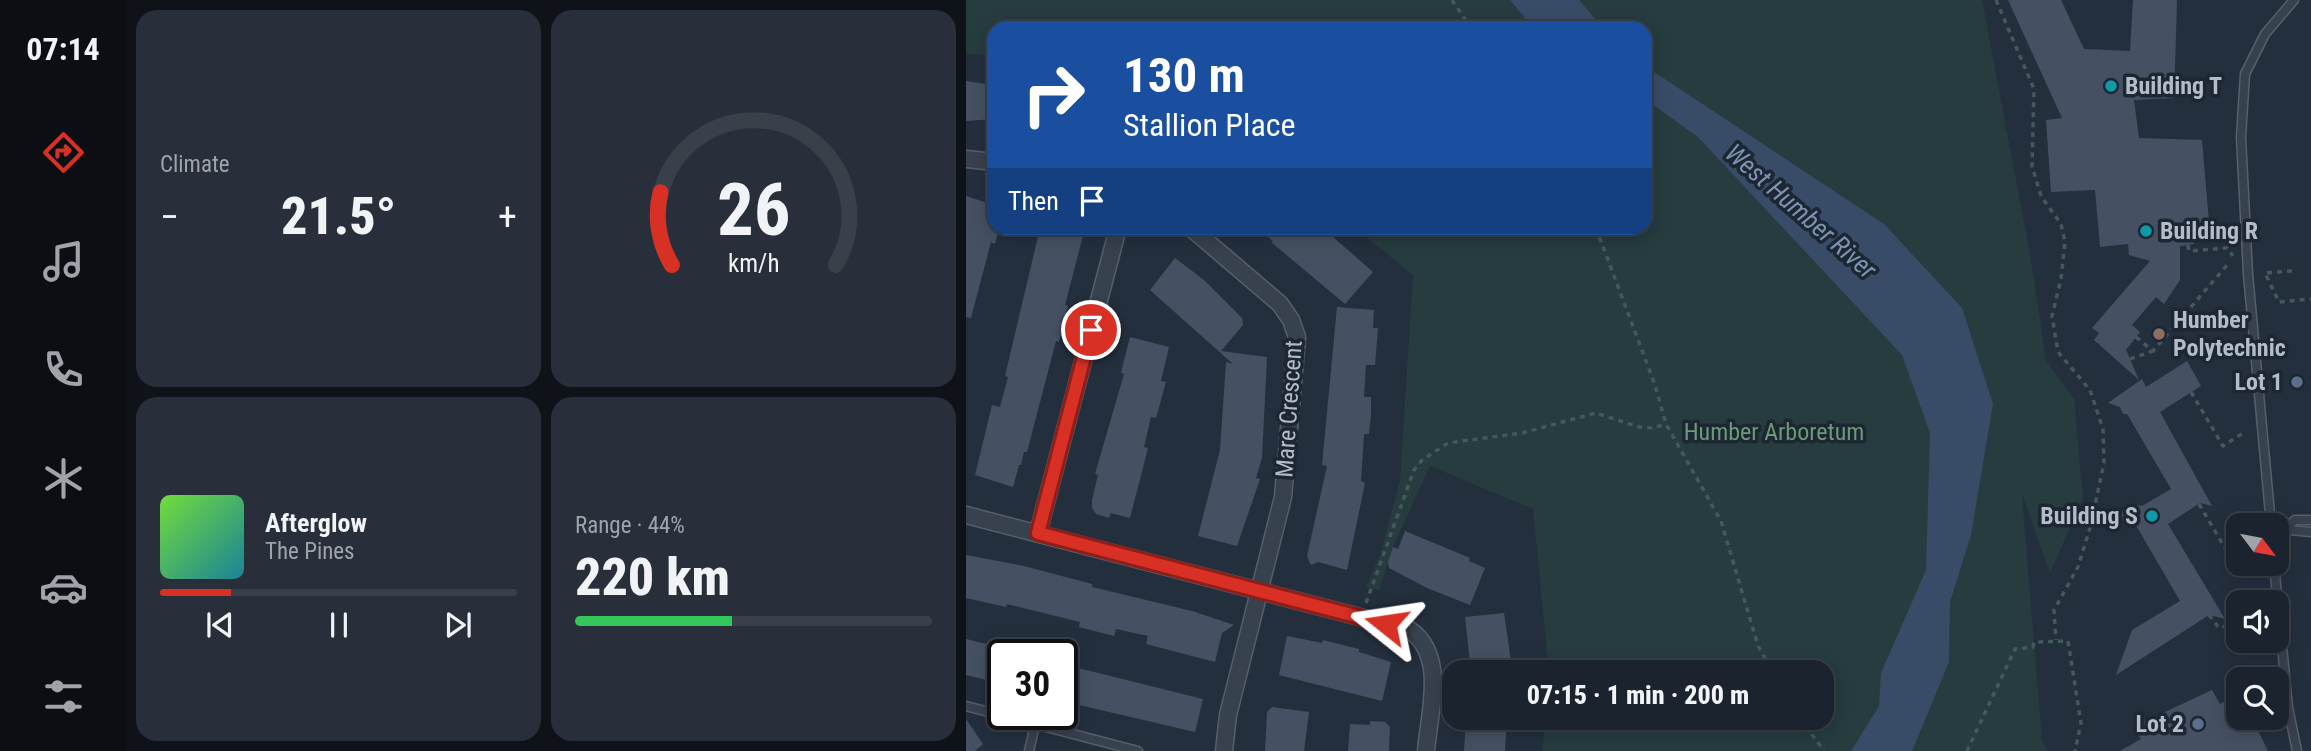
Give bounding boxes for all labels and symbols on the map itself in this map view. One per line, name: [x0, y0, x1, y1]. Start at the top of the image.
place label: Building T: [2125, 72, 2222, 100]
marker: Building T: [2103, 78, 2119, 94]
water label: West Humber River: [1720, 138, 1883, 285]
place label: Building R: [2160, 217, 2258, 245]
marker: Building R: [2138, 223, 2154, 239]
pin: [1061, 300, 1121, 360]
place label: Humber Polytechnic: [2173, 306, 2286, 362]
marker: Humber Polytechnic: [2151, 326, 2167, 342]
street label: Mare Crescent: [1270, 339, 1308, 479]
place label: Lot 1: [2235, 368, 2283, 396]
marker: Lot 1: [2289, 374, 2305, 390]
park label: Humber Arboretum: [1684, 418, 1864, 446]
place label: Building S: [2040, 502, 2138, 530]
marker: Building S: [2144, 508, 2160, 524]
north arrow: [2226, 513, 2289, 576]
position arrow: [1349, 587, 1423, 661]
speed limit sign: 30: [987, 639, 1078, 730]
place label: Lot 2: [2136, 710, 2184, 738]
marker: Lot 2: [2190, 716, 2206, 732]

